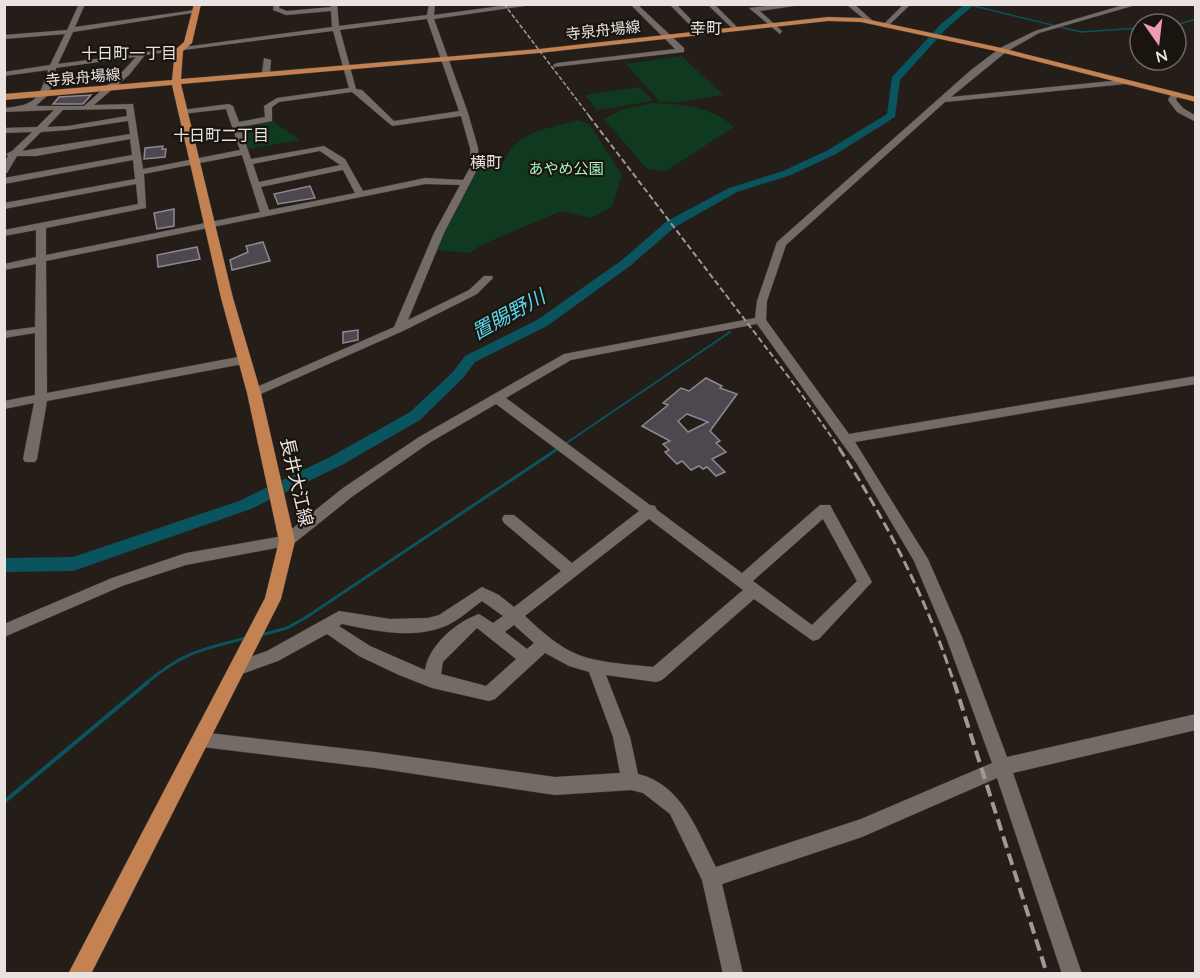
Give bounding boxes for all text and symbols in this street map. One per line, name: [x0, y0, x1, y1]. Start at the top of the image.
north arrow: [1128, 12, 1188, 72]
street label: 寺泉舟場線: [565, 17, 641, 43]
district label: 幸町: [690, 18, 722, 38]
district label: 十日町一丁目: [81, 43, 177, 63]
text: N: [1154, 45, 1170, 68]
street label: 寺泉舟場線: [45, 64, 121, 90]
district label: 十日町二丁目: [173, 125, 269, 145]
district label: 横町: [470, 152, 502, 172]
park label: あやめ公園: [528, 159, 604, 178]
water label: 置賜野川: [467, 283, 551, 344]
street label: 長井大江線: [276, 436, 318, 528]

